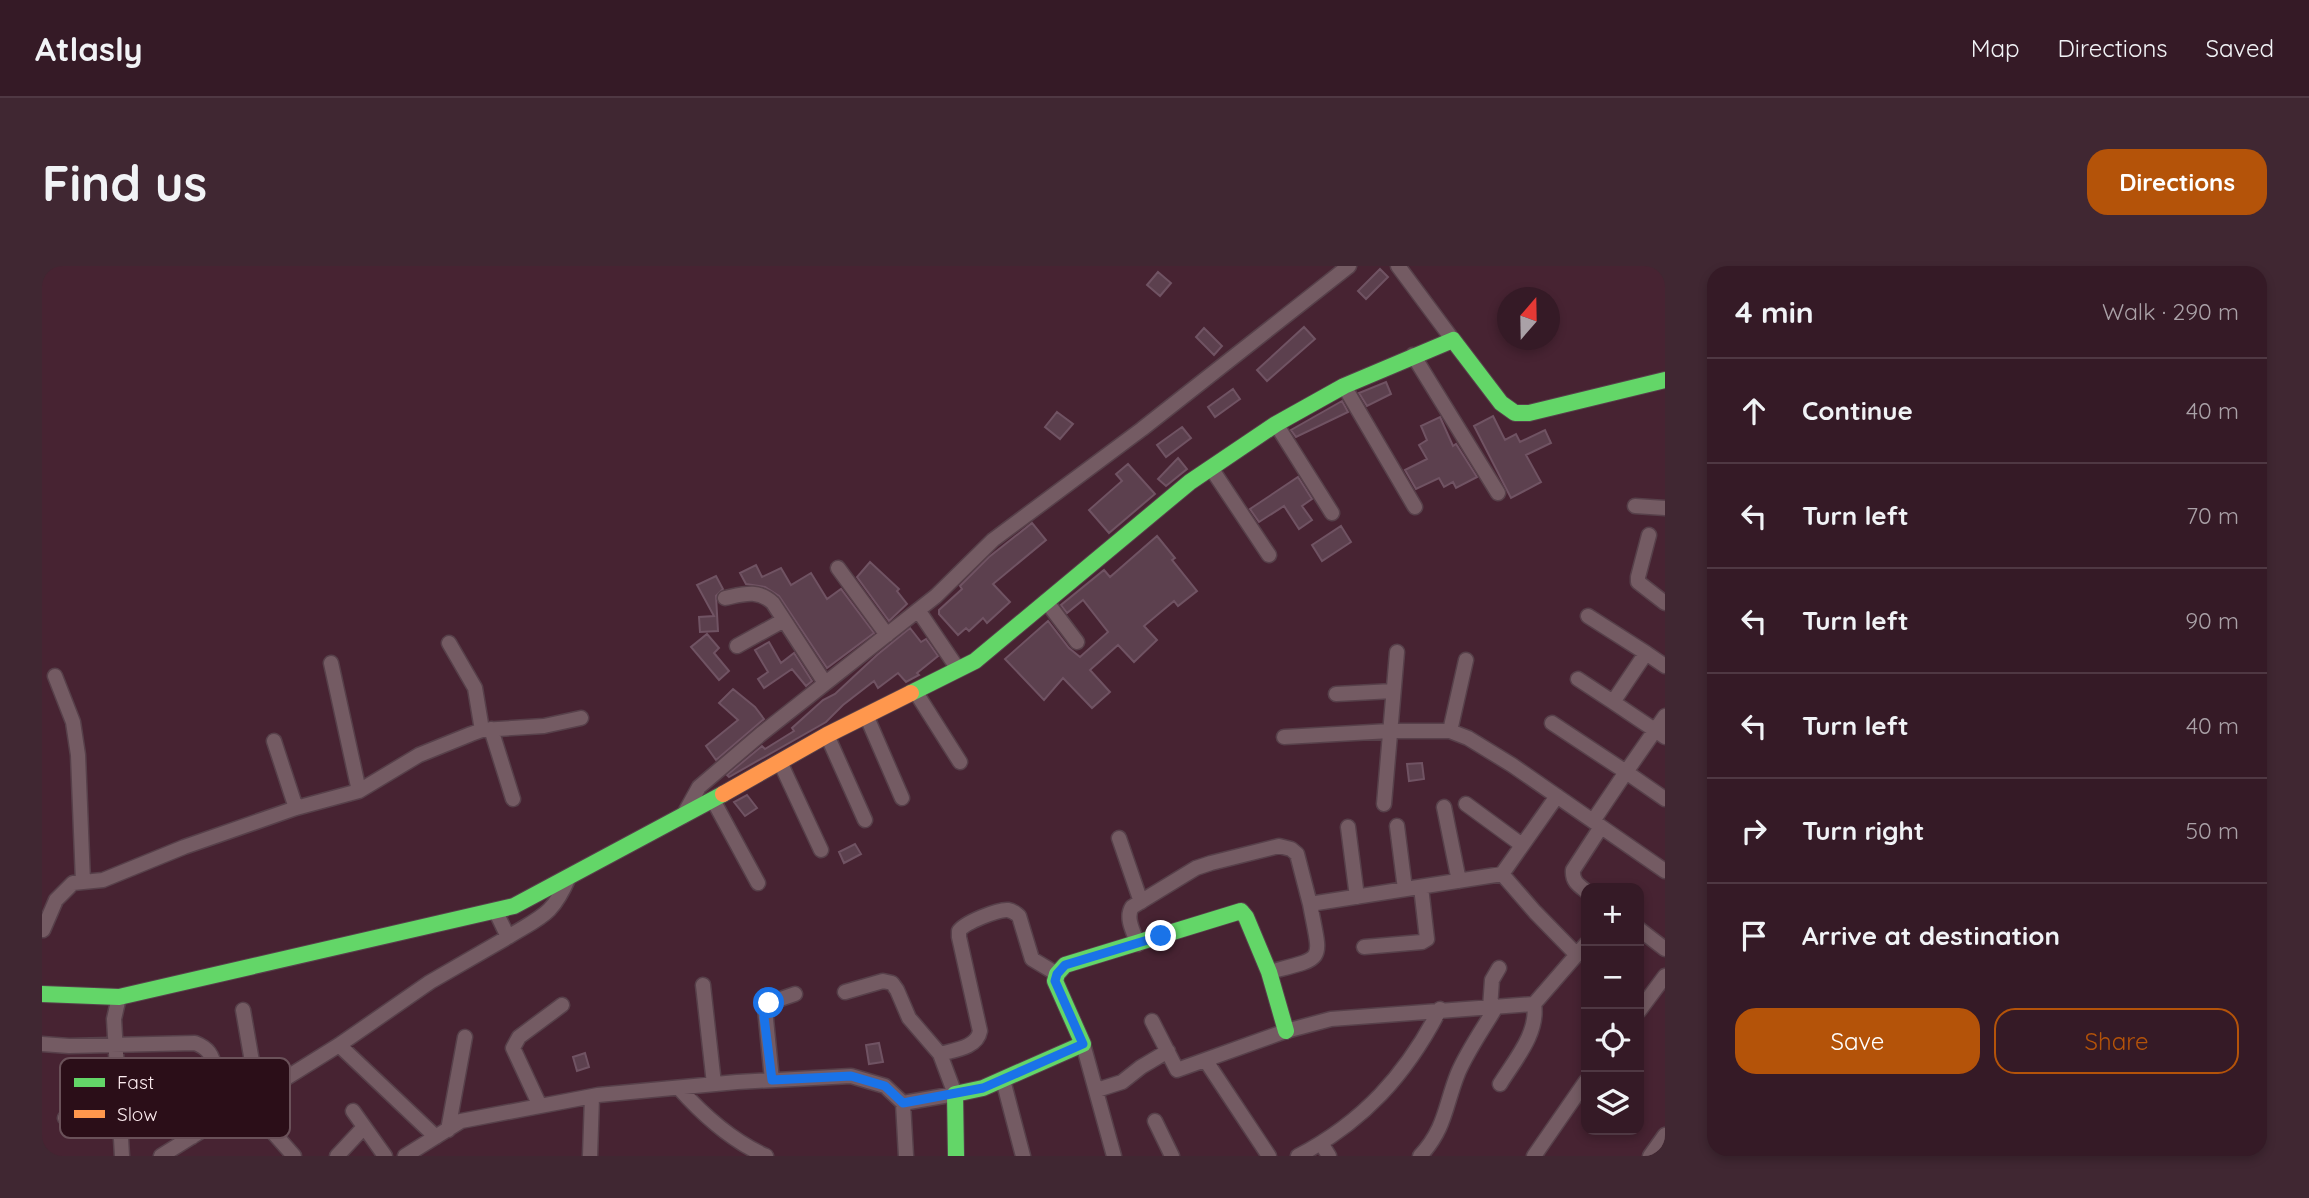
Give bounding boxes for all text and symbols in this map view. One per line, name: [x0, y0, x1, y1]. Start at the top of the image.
text: Atlasly: [35, 28, 143, 69]
text: Map: [1971, 33, 2020, 63]
text: Directions: [2058, 33, 2168, 63]
text: Saved: [2206, 33, 2274, 63]
button: Directions: [2087, 149, 2267, 215]
text: Find us: [42, 152, 207, 213]
north arrow: [1497, 287, 1560, 350]
text: 4 min: [1735, 293, 1814, 331]
text: Walk · 290 m: [2102, 297, 2239, 326]
icon: ahead: [1735, 392, 1773, 430]
text: Continue: [1802, 394, 1913, 427]
text: 40 m: [2186, 396, 2239, 425]
icon: left: [1735, 497, 1773, 535]
text: Turn left: [1802, 499, 1909, 532]
text: 70 m: [2186, 501, 2239, 530]
icon: left: [1735, 602, 1773, 640]
text: Turn left: [1802, 604, 1909, 637]
text: 90 m: [2185, 606, 2239, 635]
icon: left: [1735, 707, 1773, 745]
text: Turn left: [1802, 709, 1909, 742]
text: 40 m: [2186, 711, 2239, 740]
icon: right: [1735, 812, 1773, 850]
text: Turn right: [1802, 814, 1924, 847]
text: 50 m: [2186, 816, 2239, 845]
map controls: [1581, 883, 1644, 1135]
button: +: [1581, 883, 1644, 946]
icon: arrive: [1735, 917, 1773, 955]
text: Arrive at destination: [1802, 919, 2060, 952]
route end: [1145, 920, 1176, 951]
button: −: [1581, 946, 1644, 1009]
route start: [753, 987, 784, 1018]
button: Save: [1735, 1008, 1980, 1074]
button: Share: [1994, 1008, 2239, 1074]
button: locate: [1581, 1009, 1644, 1072]
legend: [60, 1058, 290, 1138]
text: Fast: [117, 1070, 154, 1094]
button: layers: [1581, 1072, 1644, 1135]
text: Slow: [117, 1102, 158, 1126]

